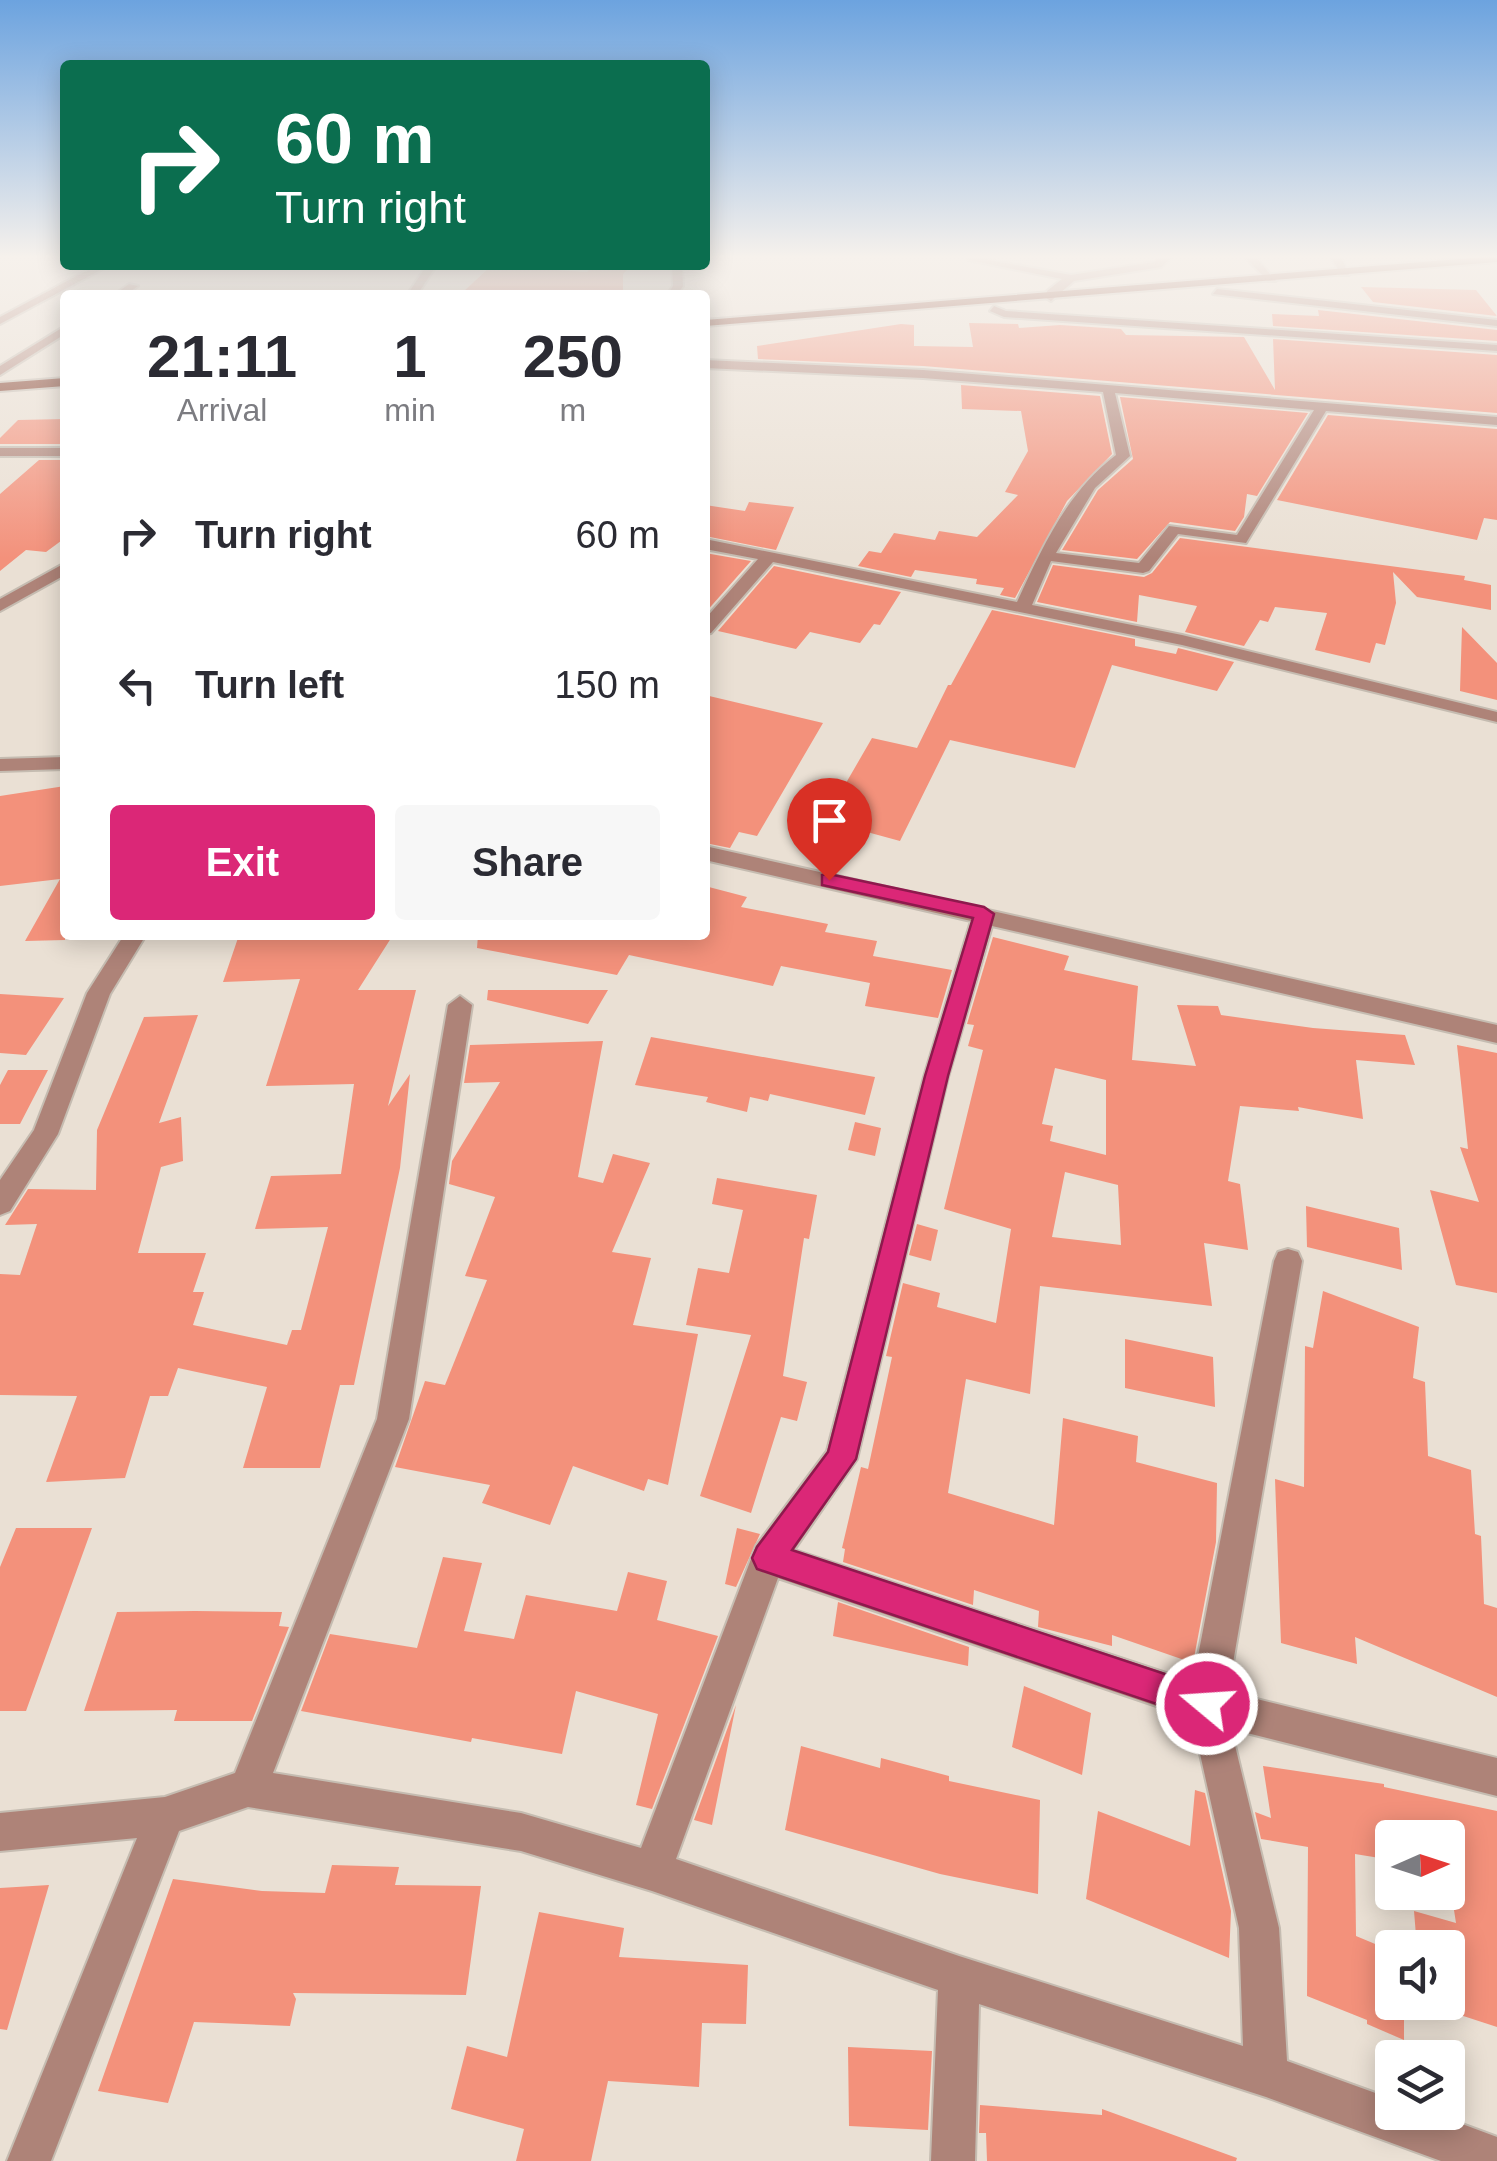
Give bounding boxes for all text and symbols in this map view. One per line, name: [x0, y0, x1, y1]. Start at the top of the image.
icon: right: [110, 100, 240, 230]
text: 60 m: [275, 100, 435, 178]
text: Turn right: [275, 182, 466, 233]
text: 21:11: [147, 323, 297, 390]
text: 1: [393, 323, 427, 390]
text: 250: [523, 323, 623, 390]
text: Arrival: [177, 392, 267, 428]
text: min: [384, 392, 436, 428]
text: m: [560, 392, 586, 428]
icon: right: [110, 508, 165, 563]
text: Turn right: [195, 514, 372, 556]
text: 60 m: [576, 514, 660, 556]
icon: left: [110, 658, 165, 713]
text: Turn left: [195, 664, 344, 706]
text: 150 m: [554, 664, 660, 706]
pin: [787, 778, 872, 881]
icon: arrive: [802, 793, 857, 848]
button: Exit: [110, 805, 375, 920]
button: Share: [395, 805, 660, 920]
position arrow: [1155, 1652, 1259, 1756]
north arrow: [1375, 1820, 1465, 1910]
map controls: [1375, 1820, 1465, 2130]
button: sound: [1375, 1930, 1465, 2020]
button: layers: [1375, 2040, 1465, 2130]

